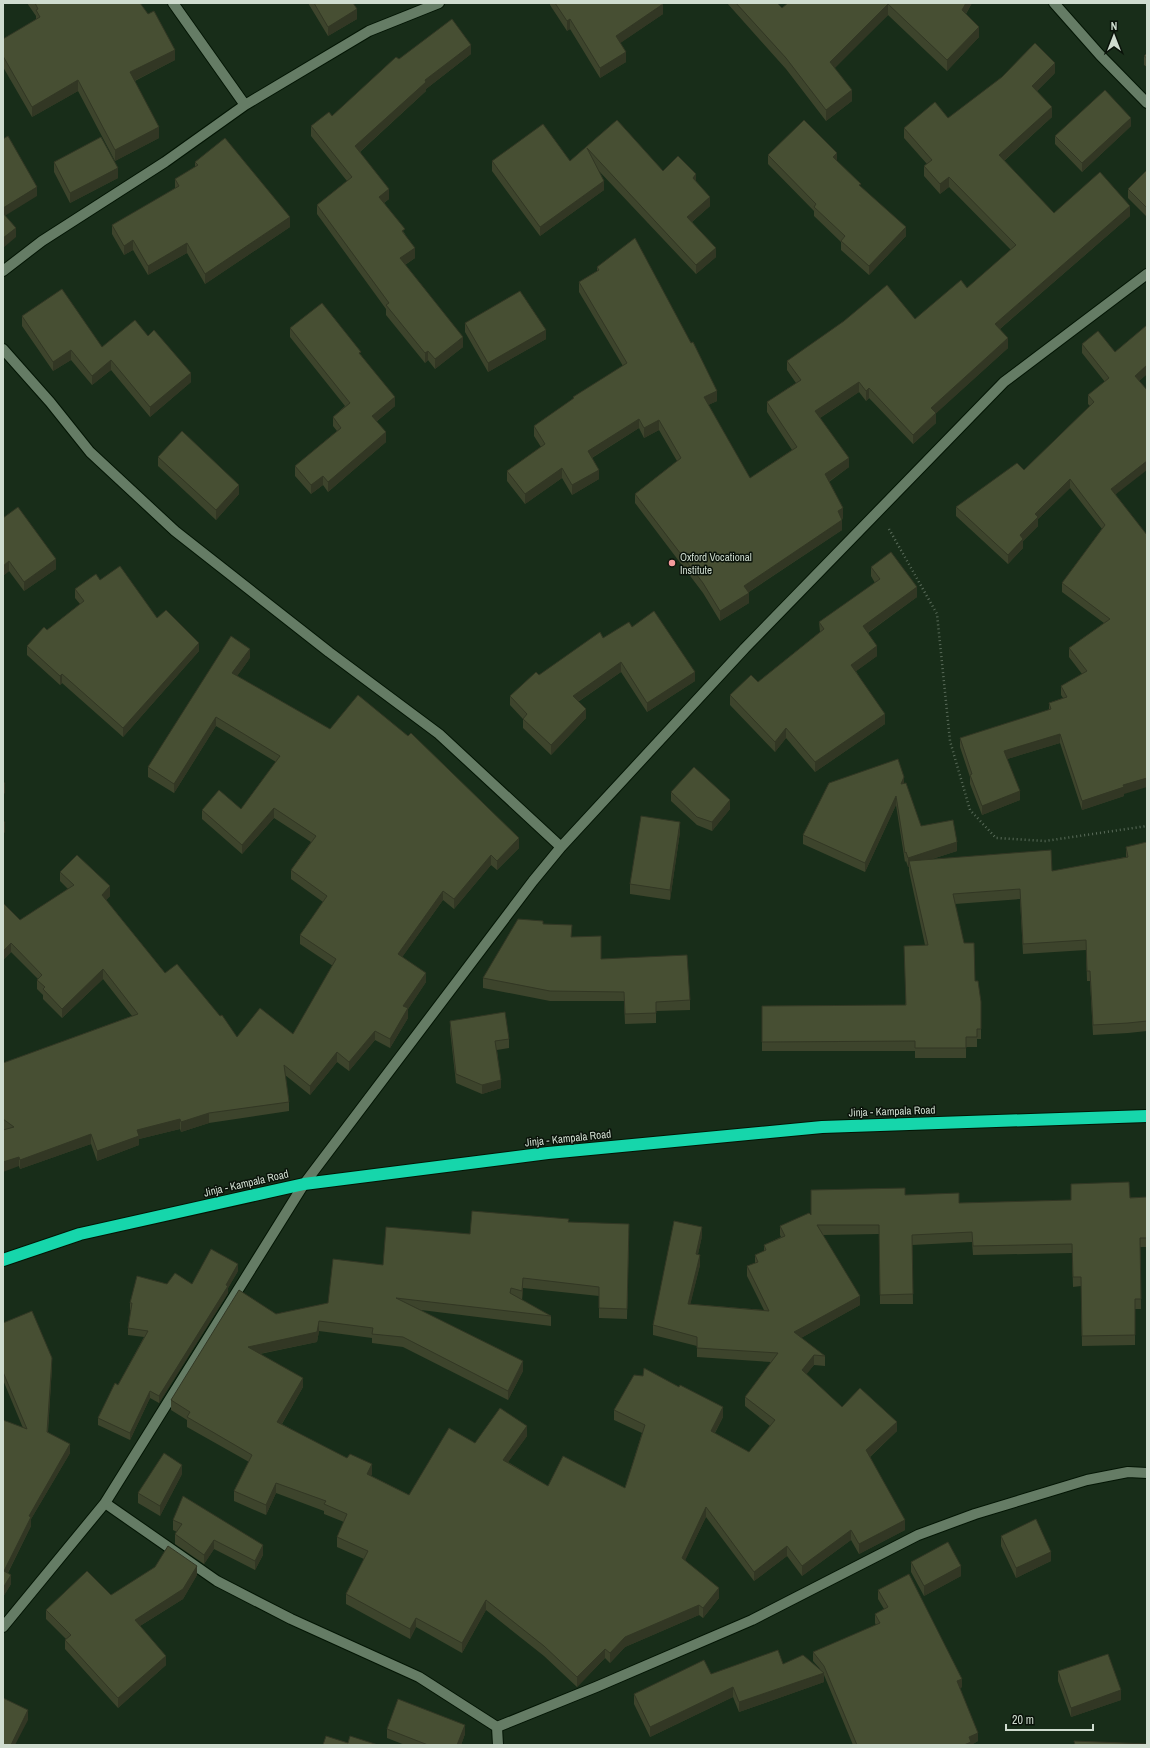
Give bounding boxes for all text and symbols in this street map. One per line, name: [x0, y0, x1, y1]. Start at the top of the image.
north arrow: [1094, 16, 1134, 56]
text: N: [1111, 19, 1117, 33]
place label: Oxford Vocational Institute: [680, 550, 752, 577]
marker: Oxford Vocational Institute: [667, 558, 677, 568]
street label: Jinja - Kampala Road: [848, 1102, 936, 1120]
street label: Jinja - Kampala Road: [524, 1127, 612, 1149]
street label: Jinja - Kampala Road: [202, 1166, 290, 1200]
scale bar: [1006, 1706, 1093, 1732]
text: 20 m: [1012, 1712, 1034, 1728]

